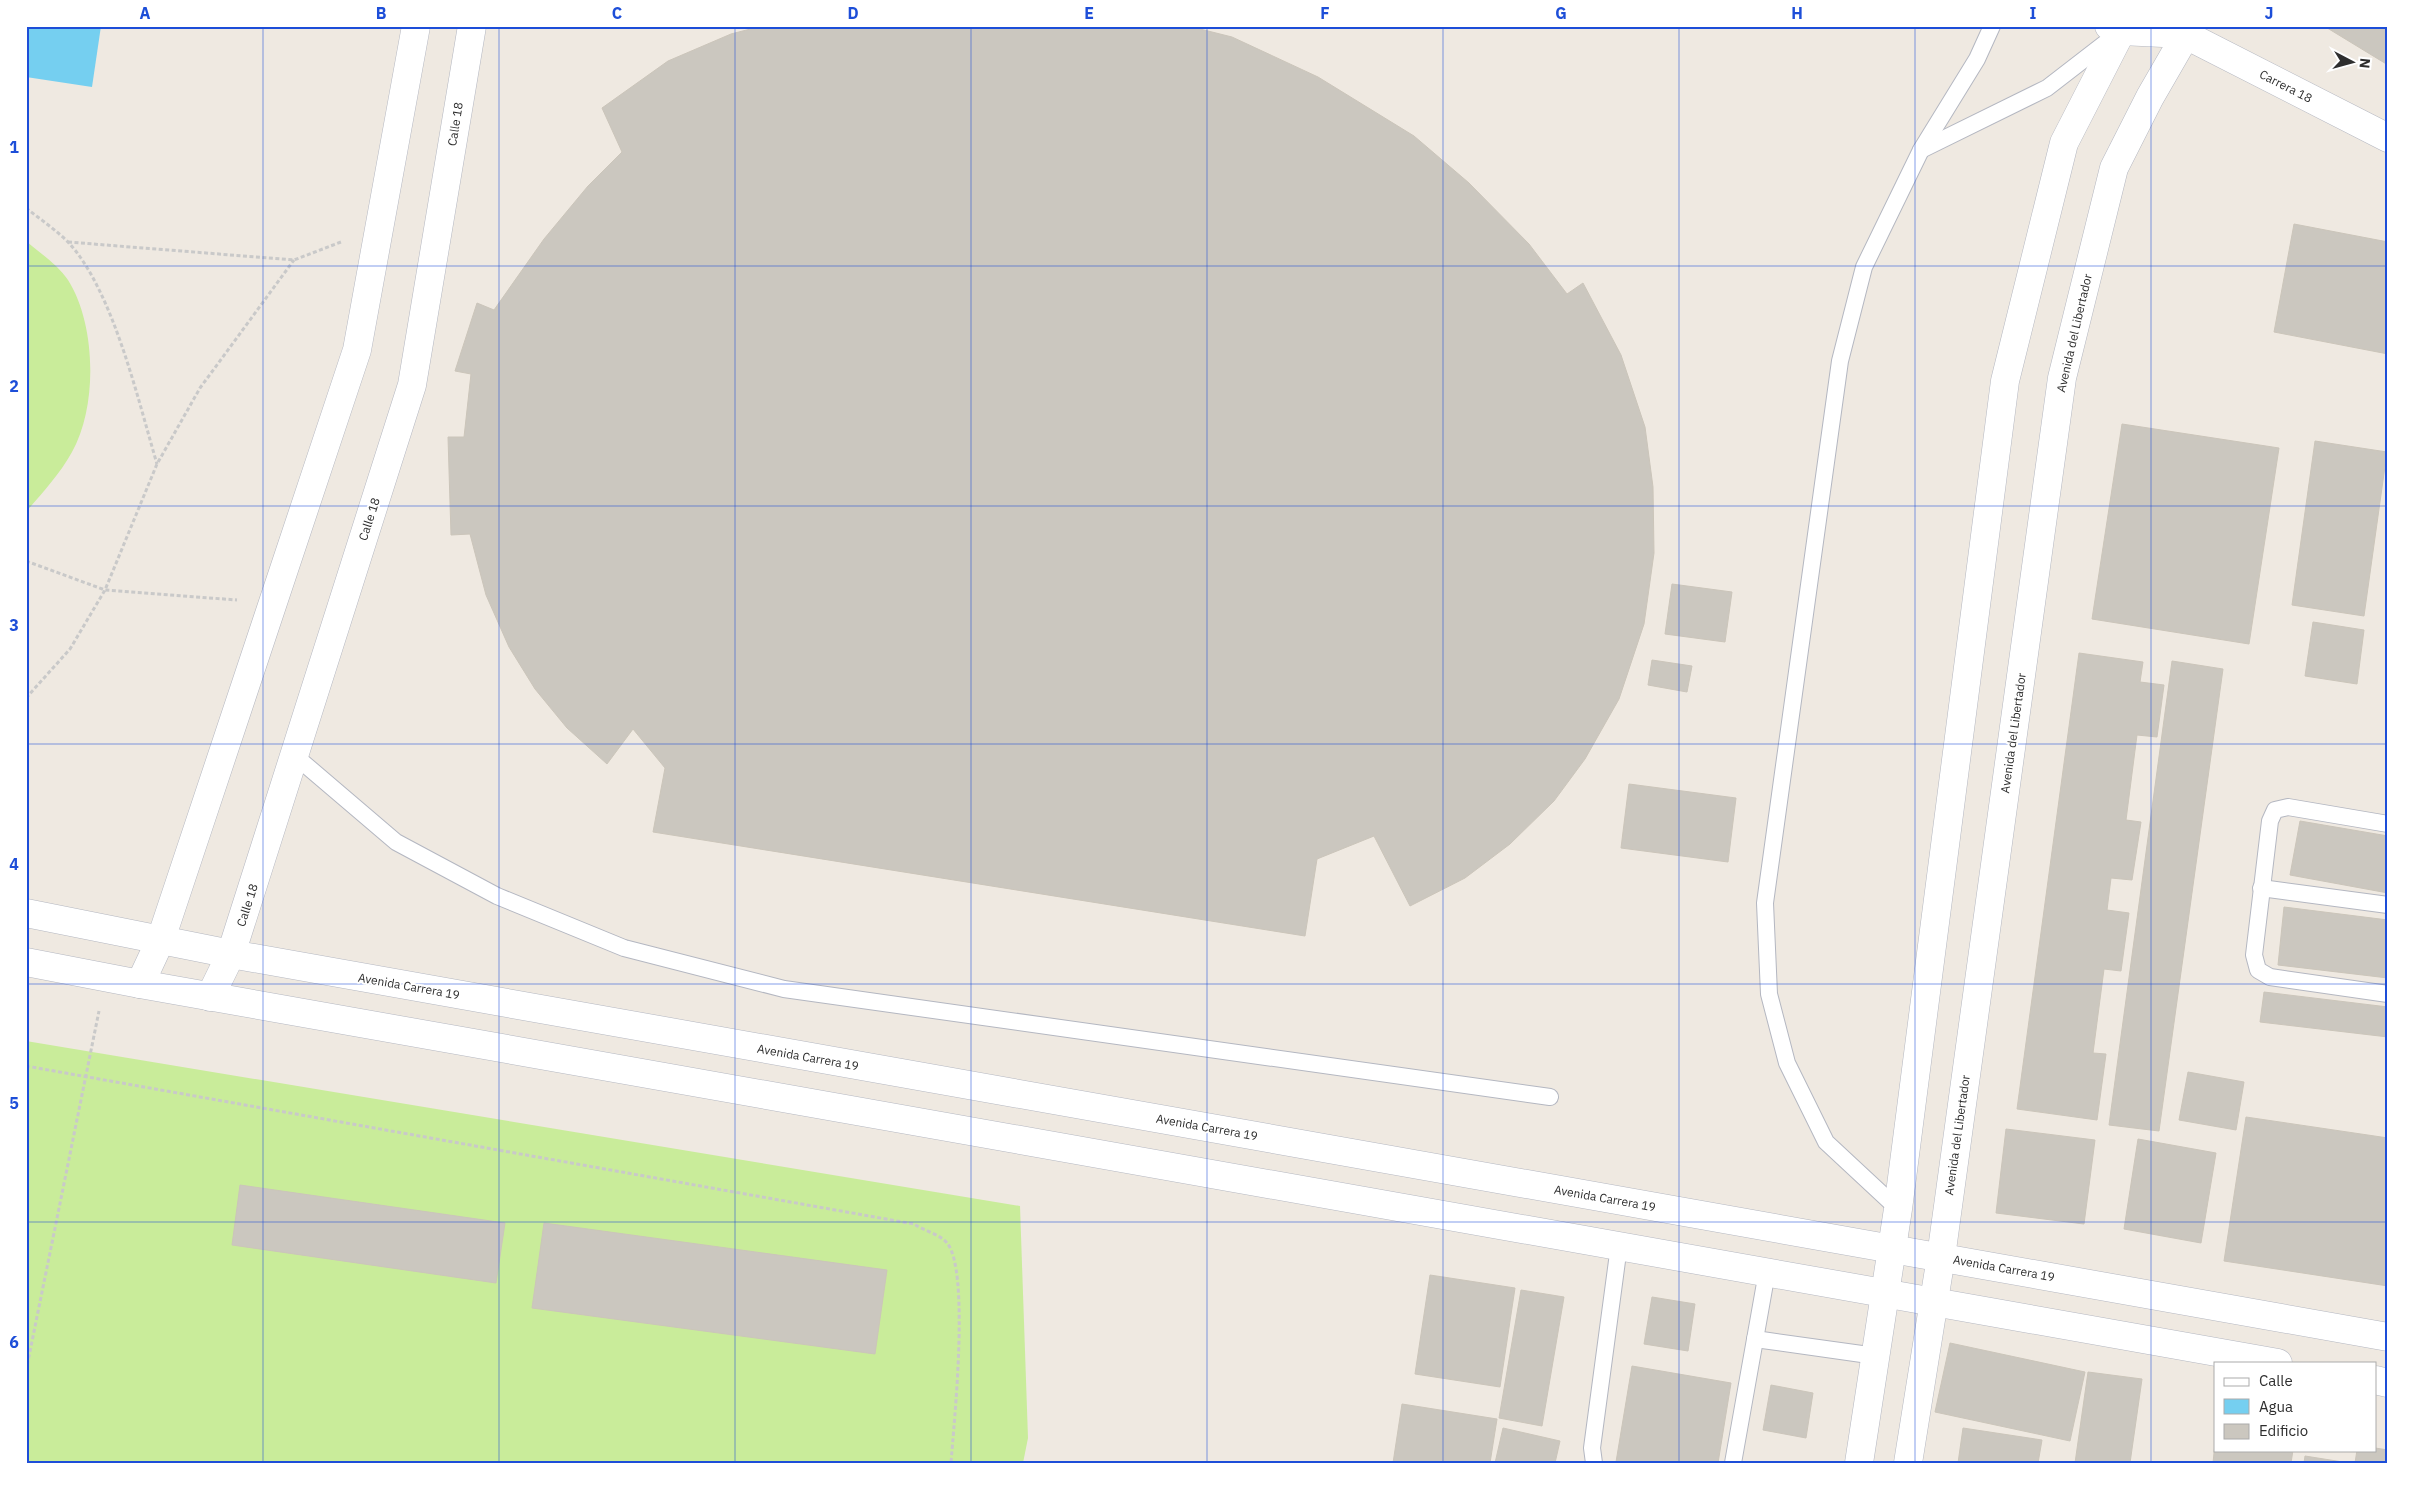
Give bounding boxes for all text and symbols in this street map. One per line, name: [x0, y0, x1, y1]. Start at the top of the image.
text: A: [140, 3, 151, 23]
text: B: [376, 3, 387, 23]
text: C: [612, 3, 622, 23]
text: D: [847, 3, 859, 23]
text: E: [1084, 3, 1094, 23]
text: F: [1320, 3, 1330, 23]
text: G: [1555, 3, 1567, 23]
text: H: [1791, 3, 1803, 23]
text: I: [2030, 3, 2037, 23]
text: J: [2265, 3, 2273, 23]
north arrow: [2326, 38, 2376, 88]
text: N: [2355, 57, 2374, 69]
street label: Carrera 18: [2257, 66, 2315, 106]
street label: Calle 18: [444, 101, 466, 147]
text: 1: [9, 137, 19, 157]
street label: Avenida del Libertador: [2053, 272, 2095, 394]
text: 2: [9, 376, 19, 396]
street label: Calle 18: [355, 496, 383, 542]
text: 3: [9, 615, 19, 635]
street label: Avenida del Libertador: [1997, 671, 2029, 794]
text: 4: [9, 854, 19, 874]
street label: Calle 18: [233, 882, 261, 928]
street label: Avenida Carrera 19: [357, 970, 461, 1002]
street label: Avenida Carrera 19: [756, 1041, 860, 1073]
street label: Avenida del Libertador: [1941, 1073, 1973, 1196]
text: 5: [9, 1093, 19, 1113]
street label: Avenida Carrera 19: [1155, 1111, 1259, 1143]
street label: Avenida Carrera 19: [1553, 1182, 1657, 1214]
street label: Avenida Carrera 19: [1952, 1252, 2056, 1284]
text: 6: [9, 1332, 19, 1352]
legend: [2214, 1362, 2376, 1452]
text: Calle: [2259, 1371, 2293, 1390]
text: Agua: [2259, 1397, 2293, 1416]
text: Edificio: [2259, 1421, 2308, 1440]

